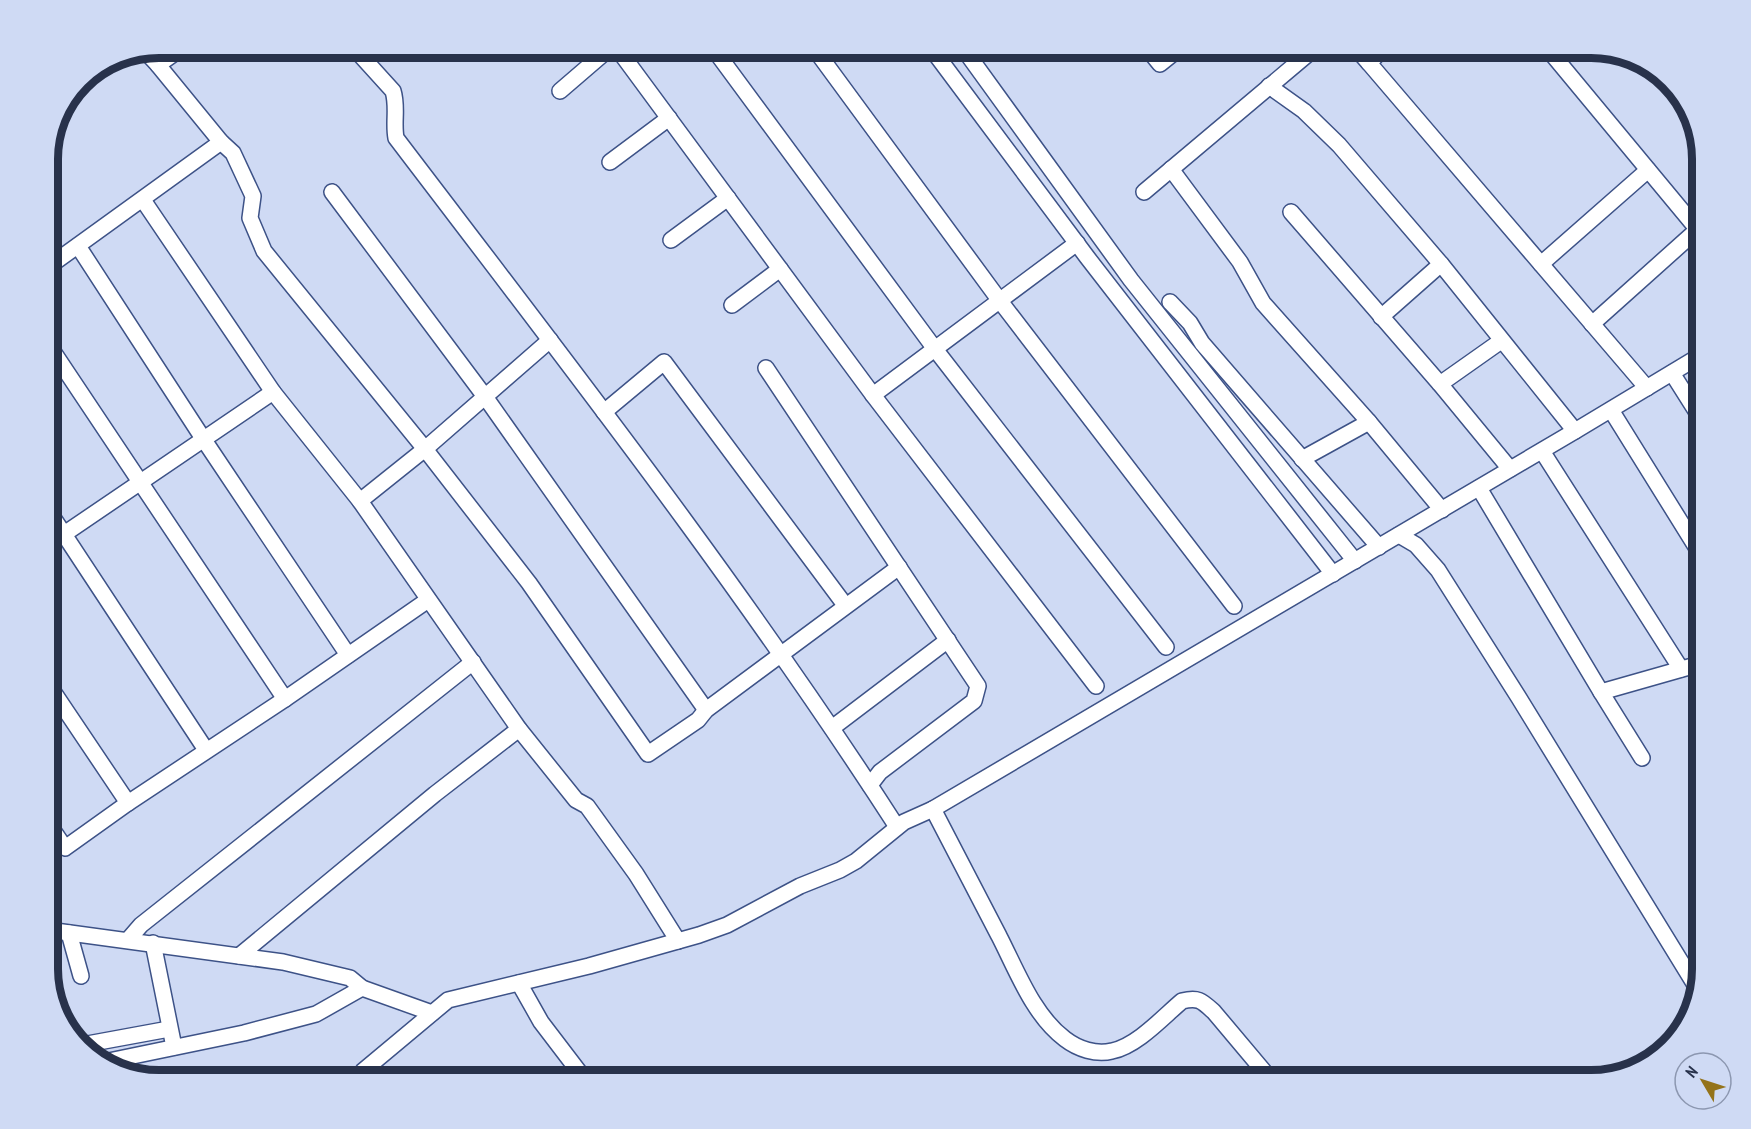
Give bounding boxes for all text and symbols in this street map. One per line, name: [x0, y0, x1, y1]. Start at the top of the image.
north arrow: [1673, 1051, 1733, 1111]
text: N: [1681, 1062, 1702, 1081]

